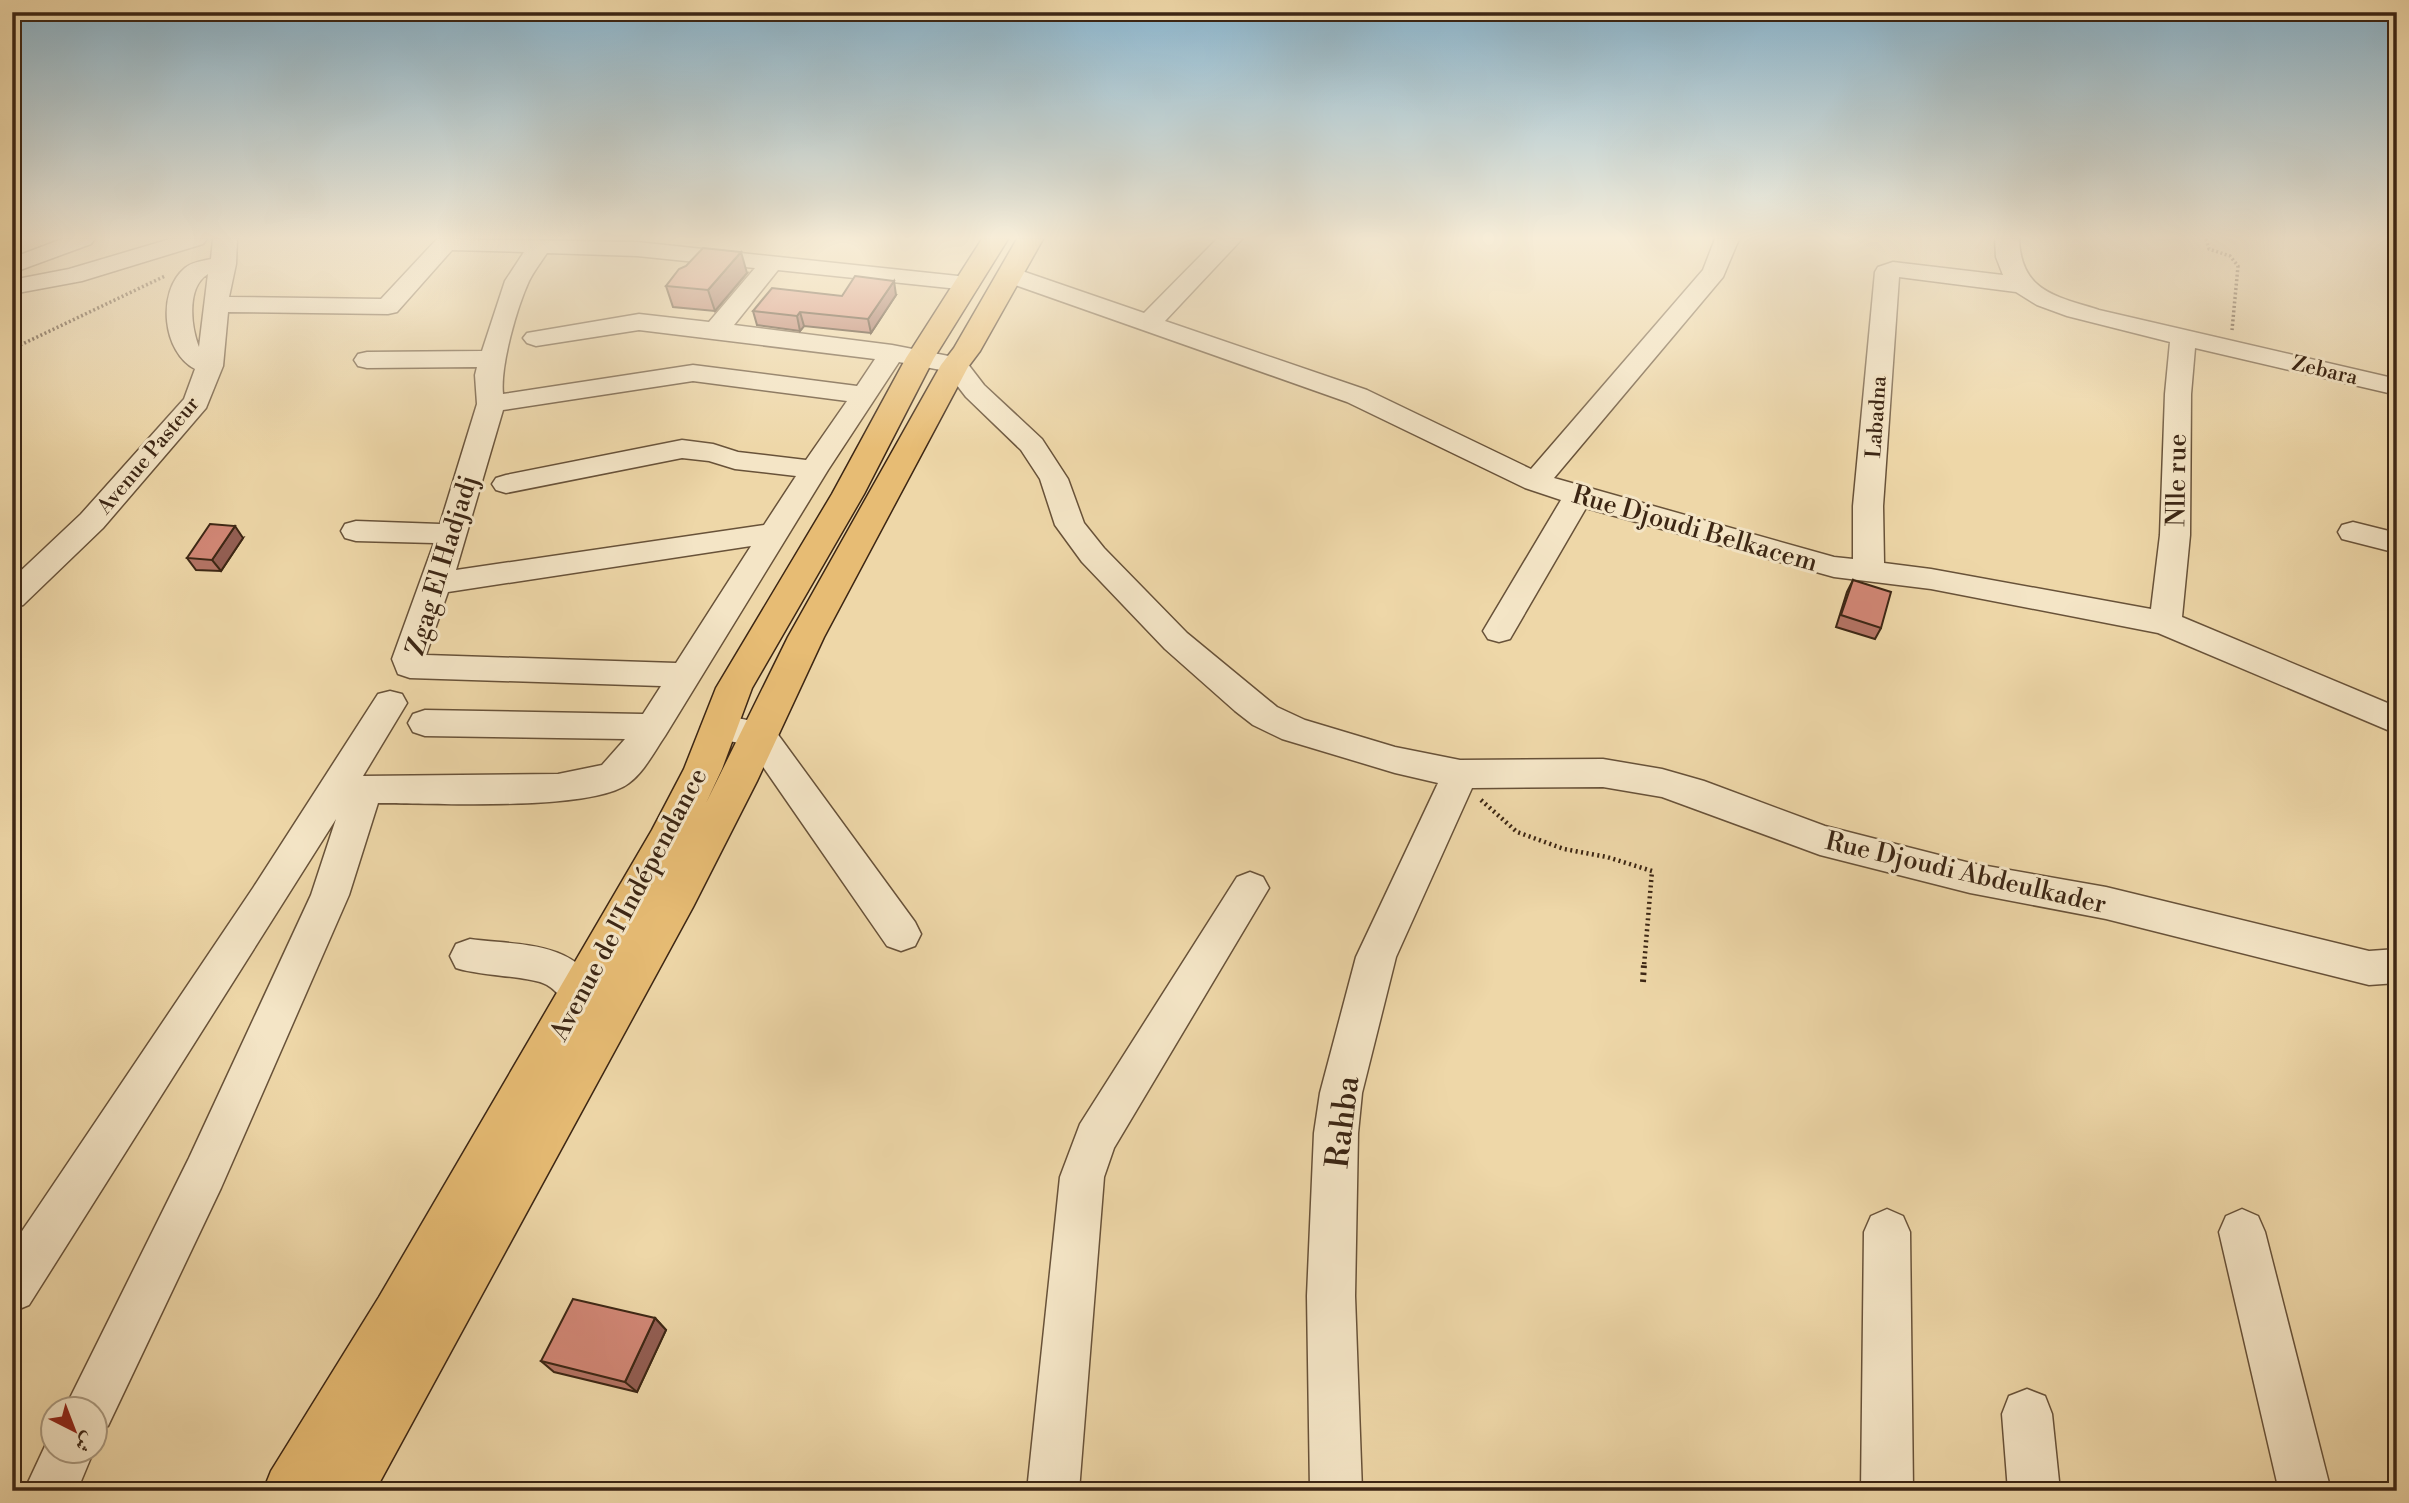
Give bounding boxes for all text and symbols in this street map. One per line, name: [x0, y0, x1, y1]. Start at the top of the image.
street label: Zebara: [2289, 351, 2360, 391]
street label: Labadna: [1861, 375, 1893, 459]
street label: Avenue Pasteur: [91, 391, 206, 521]
street label: Nlle rue: [2160, 433, 2194, 527]
street label: Zgag El Hadjadj: [399, 471, 485, 659]
street label: Rue Djoudi Belkacem: [1568, 479, 1821, 579]
street label: Avenue de l'Indépendance: [543, 763, 714, 1047]
street label: Rue Djoudi Abdeulkader: [1822, 825, 2109, 921]
street label: Rahba: [1318, 1073, 1369, 1171]
north arrow: [38, 1394, 108, 1464]
text: ش: [70, 1427, 100, 1457]

